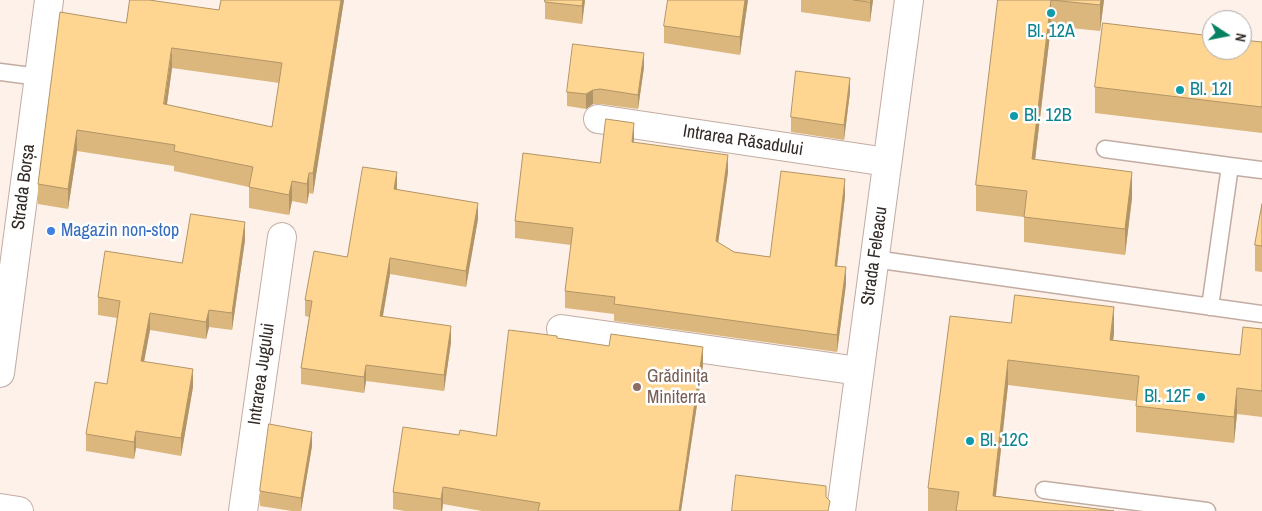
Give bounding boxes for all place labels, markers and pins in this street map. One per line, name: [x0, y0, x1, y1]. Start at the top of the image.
marker: Bl. 12A: [1045, 7, 1057, 19]
place label: Bl. 12A: [1027, 21, 1075, 43]
place label: Bl. 12I: [1190, 79, 1232, 101]
marker: Bl. 12I: [1174, 84, 1186, 96]
place label: Bl. 12B: [1024, 105, 1072, 127]
marker: Bl. 12B: [1008, 110, 1020, 122]
place label: Magazin non-stop: [61, 220, 179, 242]
marker: Magazin non-stop: [45, 225, 57, 237]
place label: Grădinița Miniterra: [647, 366, 709, 408]
marker: Grădinița Miniterra: [631, 381, 643, 393]
place label: Bl. 12F: [1144, 386, 1191, 408]
marker: Bl. 12F: [1195, 391, 1207, 403]
place label: Bl. 12C: [980, 430, 1028, 452]
marker: Bl. 12C: [964, 435, 976, 447]

